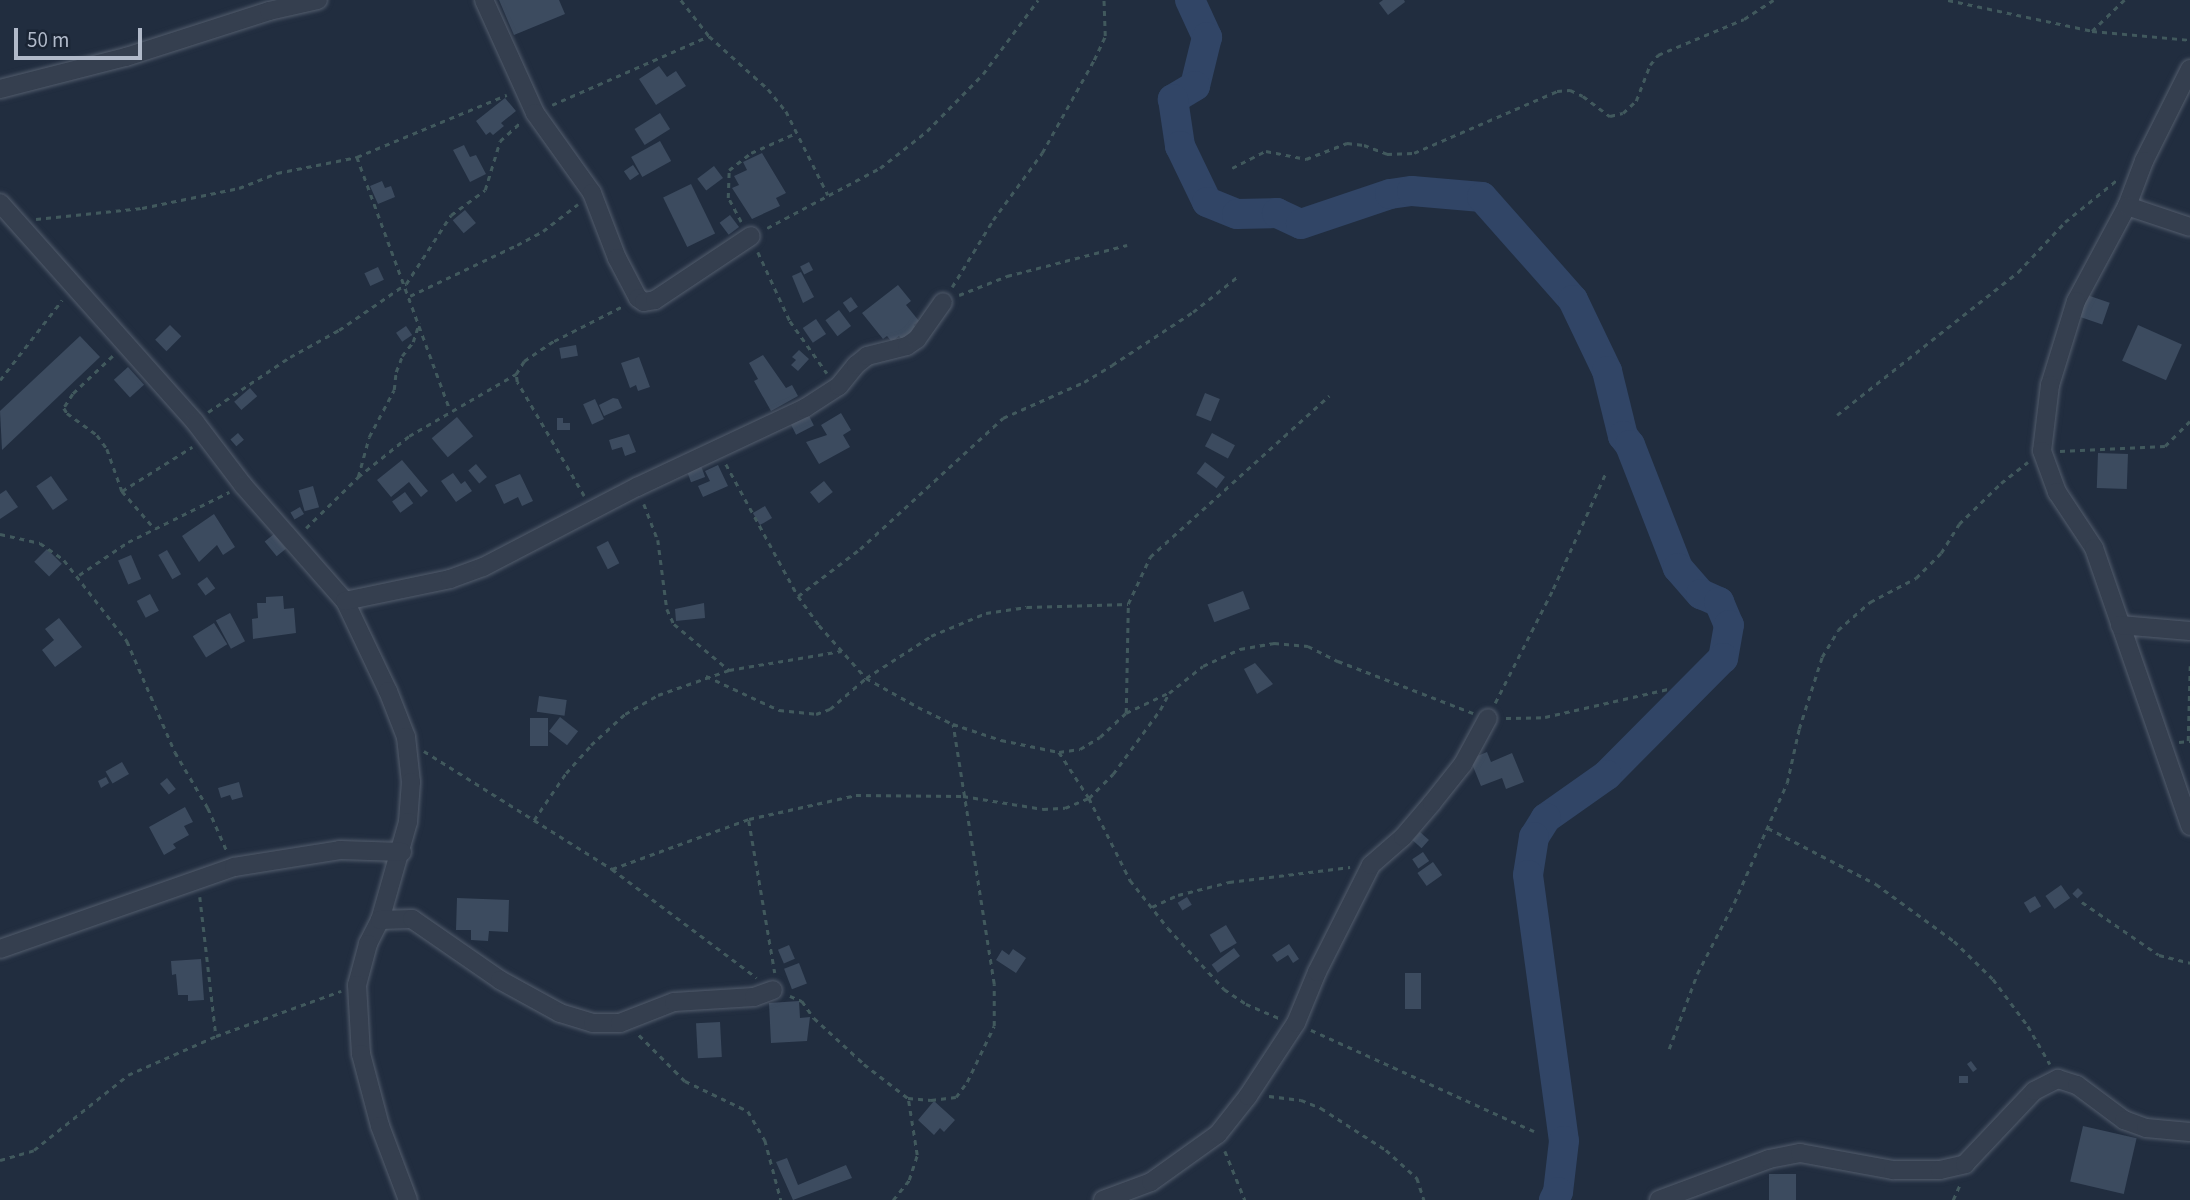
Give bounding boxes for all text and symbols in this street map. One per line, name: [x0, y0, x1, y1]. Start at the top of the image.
scale bar: [18, 14, 145, 58]
text: 50 m: [27, 25, 69, 55]

